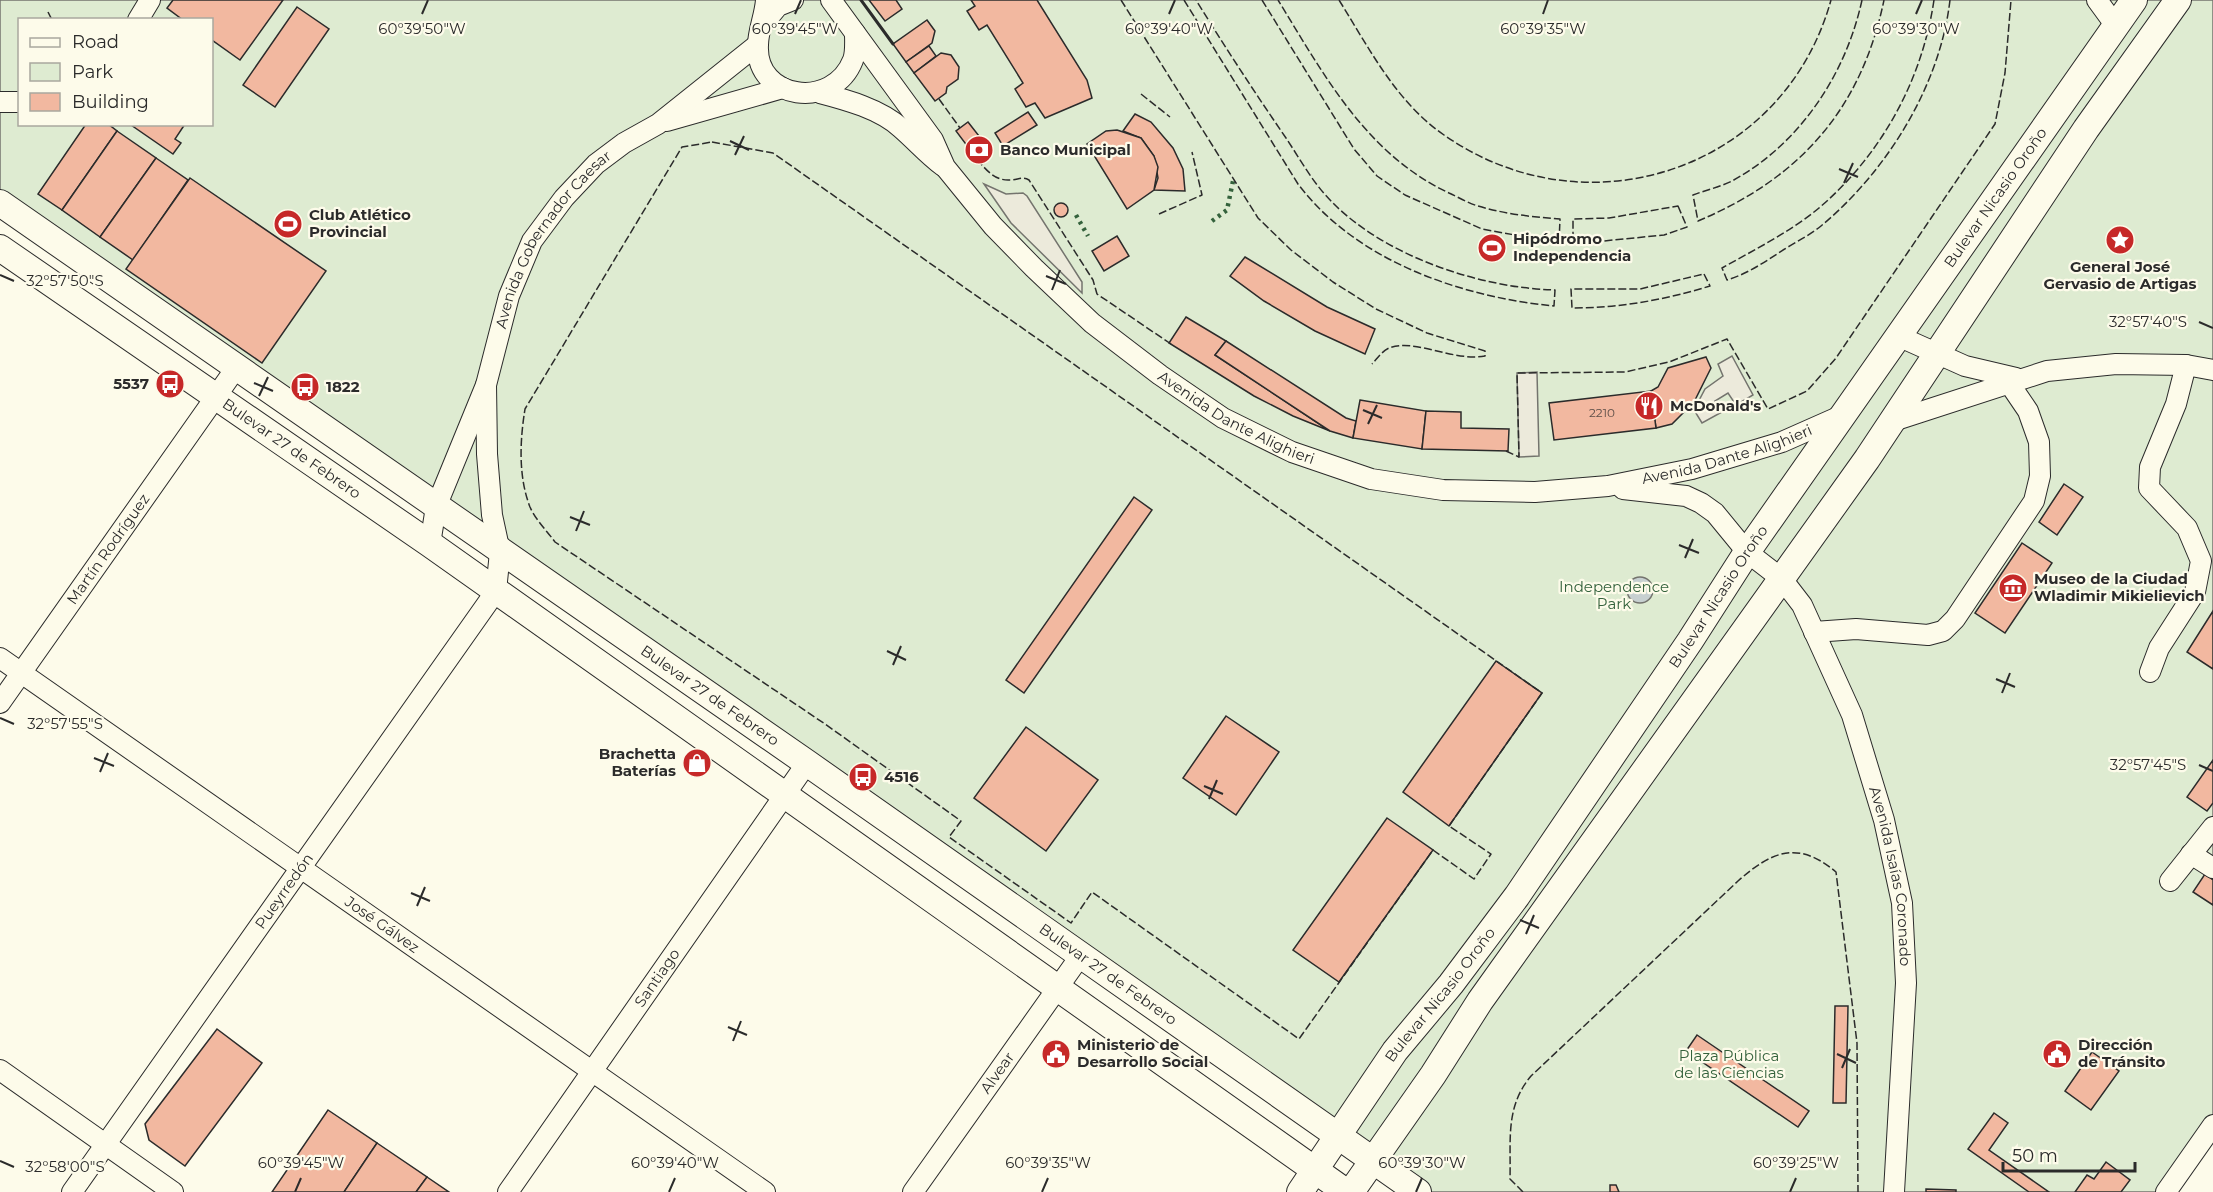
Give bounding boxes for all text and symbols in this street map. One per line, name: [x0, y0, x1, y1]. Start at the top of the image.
legend: [18, 18, 213, 126]
text: 60°39'50"W: [378, 19, 466, 38]
text: 60°39'45"W: [752, 19, 839, 38]
text: 60°39'40"W: [1125, 19, 1213, 38]
text: 60°39'35"W: [1500, 19, 1586, 38]
text: 60°39'30"W: [1872, 19, 1960, 38]
text: Road: [72, 31, 119, 53]
text: Park: [72, 61, 113, 83]
text: Building: [72, 91, 149, 113]
street label: Bulevar Nicasio Oroño: [1939, 124, 2051, 271]
bank icon: Banco Municipal: [963, 134, 995, 166]
place label: Banco Municipal: [1000, 140, 1131, 159]
street label: Avenida Gobernador Caesar: [491, 146, 615, 330]
place label: Club Atlético Provincial: [309, 205, 411, 241]
sports icon: Club Atlético Provincial: [272, 208, 304, 240]
place icon: General José Gervasio de Artigas: [2104, 224, 2136, 256]
place label: Hipódromo Independencia: [1513, 229, 1631, 265]
sports icon: Hipódromo Independencia: [1476, 232, 1508, 264]
place label: General José Gervasio de Artigas: [2043, 257, 2197, 293]
text: 32°57'50"S: [26, 271, 104, 290]
text: 32°57'40"S: [2109, 312, 2187, 331]
street label: Avenida Dante Alighieri: [1154, 366, 1317, 468]
bus stop icon: 5537: [154, 368, 186, 400]
bus stop icon: 1822: [289, 371, 321, 403]
place label: 5537: [113, 374, 149, 393]
place label: 1822: [326, 377, 360, 396]
restaurant icon: McDonald's: [1633, 390, 1665, 422]
street label: Bulevar 27 de Febrero: [219, 394, 365, 503]
place label: McDonald's: [1670, 396, 1761, 415]
house number: 2210: [1589, 405, 1615, 420]
street label: Avenida Dante Alighieri: [1640, 420, 1815, 488]
street label: Martín Rodríguez: [62, 490, 154, 608]
street label: Bulevar Nicasio Oroño: [1664, 522, 1772, 672]
place label: Museo de la Ciudad Wladimir Mikielievich: [2034, 569, 2205, 605]
museum icon: Museo de la Ciudad Wladimir Mikielievich: [1997, 572, 2029, 604]
park label: Independence Park: [1559, 577, 1669, 613]
street label: Bulevar 27 de Febrero: [637, 641, 783, 750]
text: 32°57'55"S: [27, 714, 103, 733]
place label: Brachetta Baterías: [599, 744, 676, 780]
shop icon: Brachetta Baterías: [681, 747, 713, 779]
text: 32°57'45"S: [2110, 755, 2186, 774]
bus stop icon: 4516: [847, 761, 879, 793]
place label: 4516: [884, 767, 919, 786]
street label: Avenida Isaías Coronado: [1865, 784, 1915, 967]
street label: Pueyrredón: [250, 849, 317, 933]
street label: José Gálvez: [341, 891, 424, 957]
street label: Bulevar 27 de Febrero: [1036, 919, 1181, 1029]
street label: Bulevar Nicasio Oroño: [1380, 924, 1499, 1065]
street label: Santiago: [630, 945, 684, 1010]
place label: Ministerio de Desarrollo Social: [1077, 1035, 1208, 1071]
place label: Dirección de Tránsito: [2078, 1035, 2165, 1071]
public building icon: Ministerio de Desarrollo Social: [1040, 1038, 1072, 1070]
public building icon: Dirección de Tránsito: [2041, 1038, 2073, 1070]
park label: Plaza Pública de las Ciencias: [1674, 1046, 1784, 1082]
street label: Alvear: [976, 1048, 1018, 1097]
scale bar: [2003, 1135, 2135, 1173]
text: 50 m: [2012, 1145, 2058, 1167]
text: 60°39'45"W: [258, 1153, 345, 1172]
text: 60°39'40"W: [631, 1153, 719, 1172]
text: 60°39'35"W: [1005, 1153, 1091, 1172]
text: 60°39'30"W: [1378, 1153, 1466, 1172]
text: 60°39'25"W: [1753, 1153, 1839, 1172]
text: 32°58'00"S: [25, 1157, 105, 1176]

